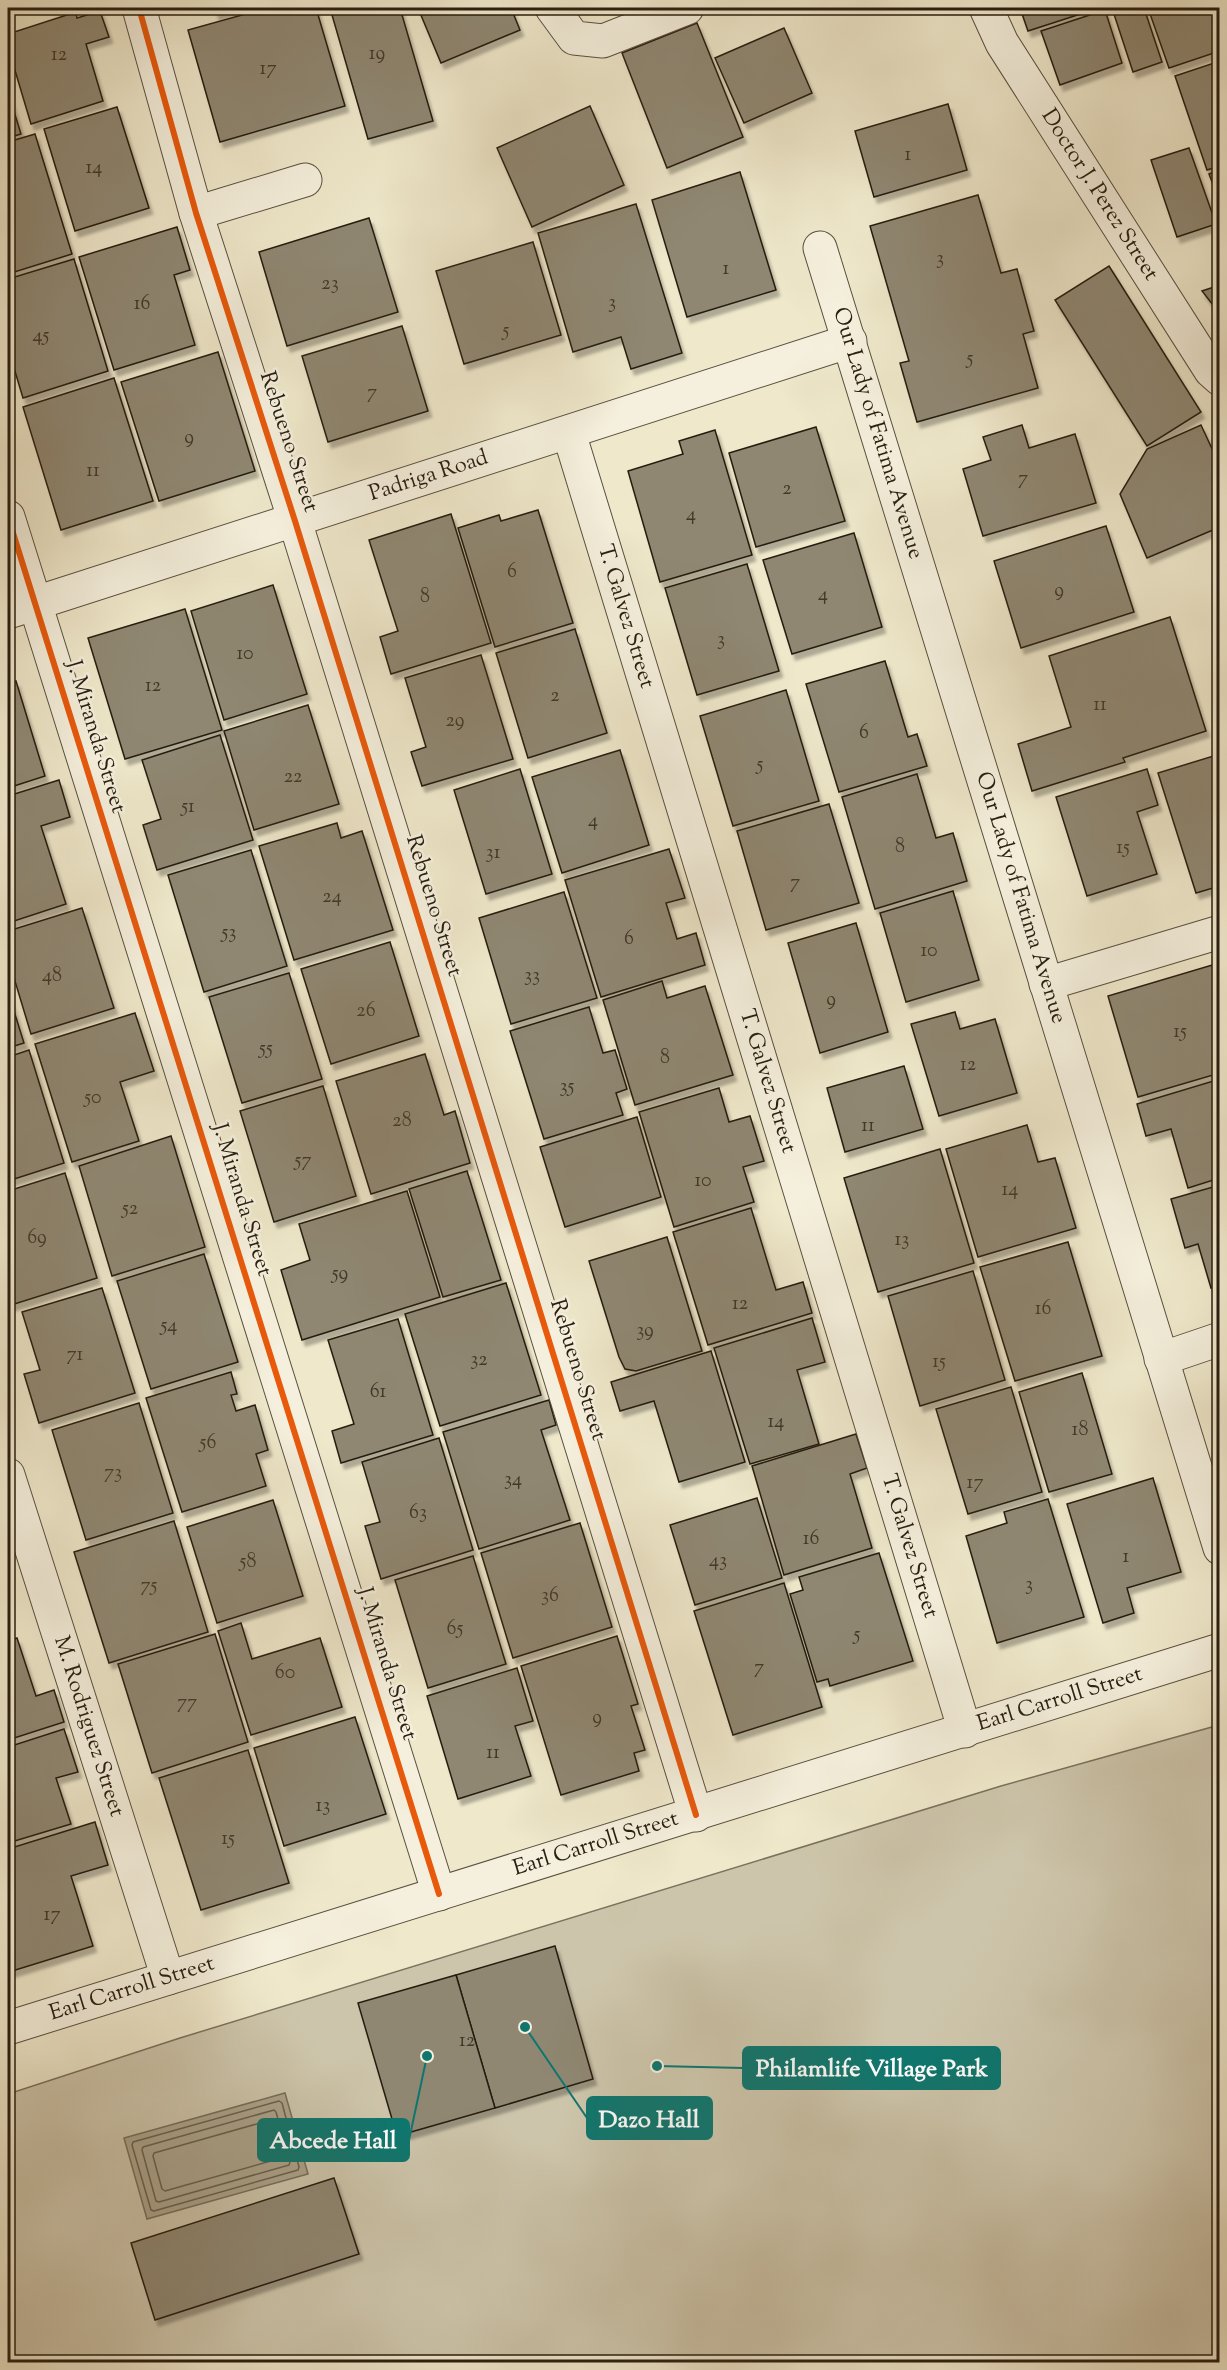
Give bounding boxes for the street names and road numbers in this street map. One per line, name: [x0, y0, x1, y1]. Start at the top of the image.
street label: Doctor J. Perez Street: [1032, 103, 1166, 288]
street label: Our Lady of Fatima Avenue: [823, 304, 931, 563]
street label: Rebueno Street: [250, 367, 326, 517]
street label: Padriga Road: [365, 442, 493, 511]
street label: T. Galvez Street: [588, 541, 662, 693]
street label: J. Miranda Street: [56, 656, 134, 818]
street label: Our Lady of Fatima Avenue: [966, 768, 1074, 1028]
street label: Rebueno Street: [396, 831, 470, 981]
street label: T. Galvez Street: [730, 1006, 804, 1158]
street label: J. Miranda Street: [202, 1119, 280, 1281]
street label: Rebueno Street: [540, 1295, 614, 1445]
street label: T. Galvez Street: [872, 1470, 946, 1623]
street label: J. Miranda Street: [347, 1583, 425, 1745]
street label: M. Rodriguez Street: [44, 1632, 132, 1821]
street label: Earl Carroll Street: [973, 1659, 1147, 1741]
street label: Earl Carroll Street: [509, 1804, 683, 1885]
street label: Earl Carroll Street: [45, 1948, 219, 2030]

